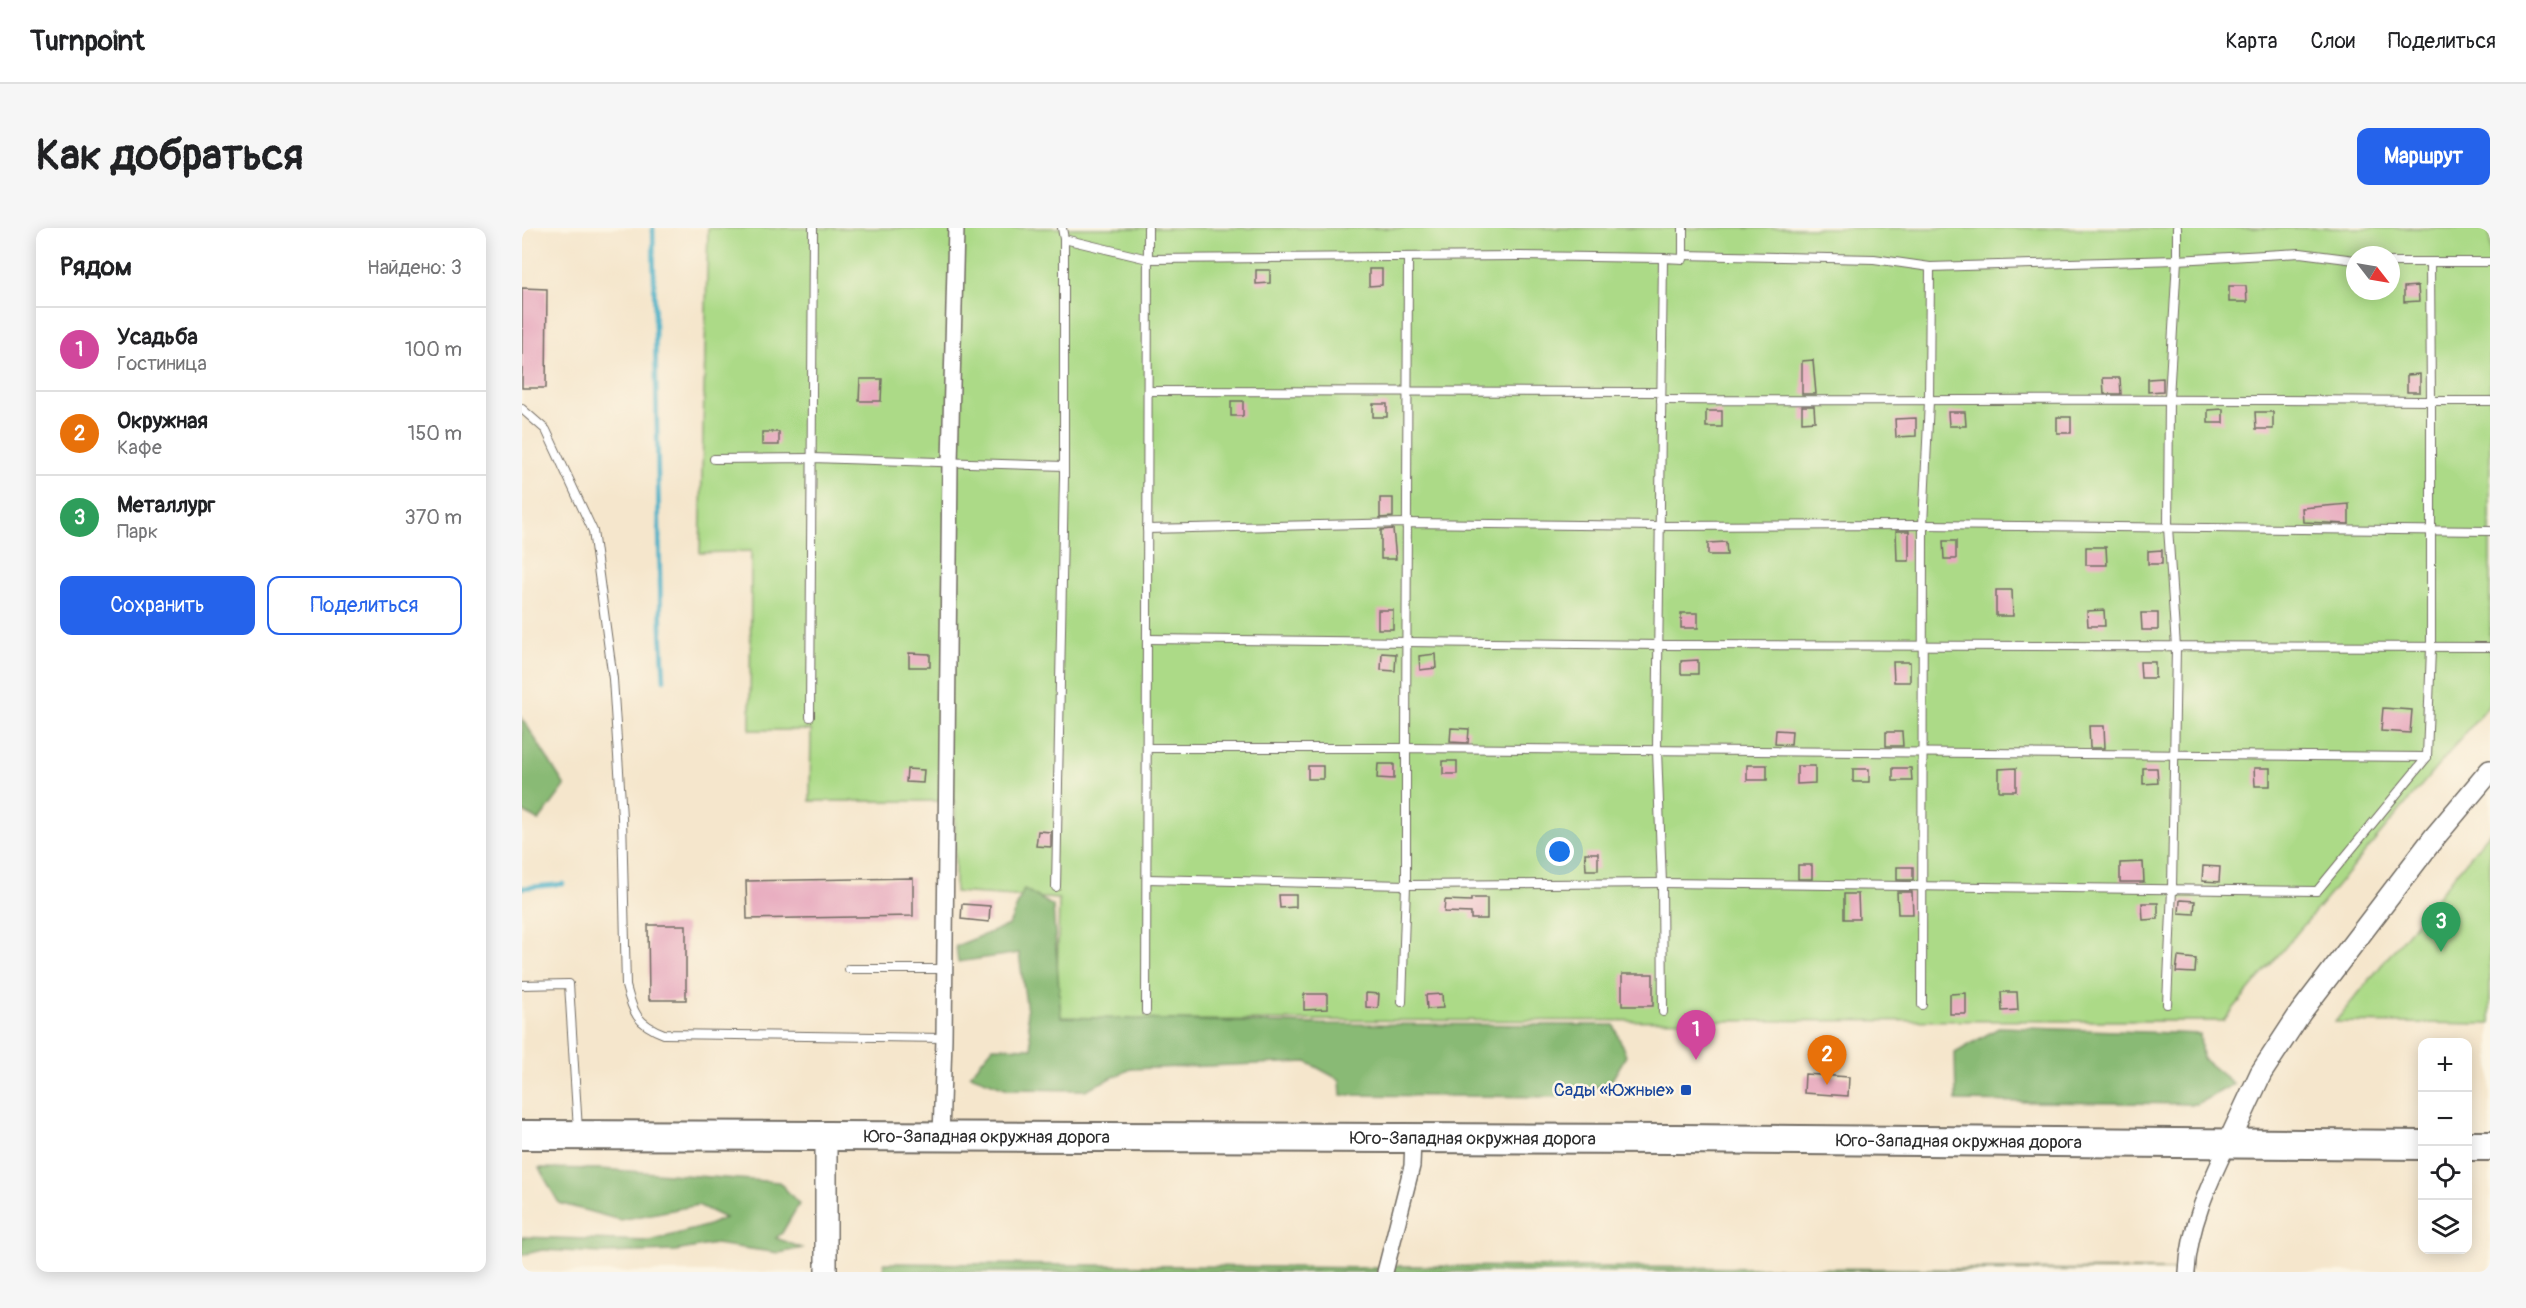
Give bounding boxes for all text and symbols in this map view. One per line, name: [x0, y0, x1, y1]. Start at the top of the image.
text: Turnpoint: [30, 24, 144, 59]
text: Карта: [2225, 28, 2277, 55]
text: Слои: [2310, 28, 2355, 55]
text: Поделиться: [2388, 28, 2496, 55]
button: Маршрут: [2357, 128, 2490, 185]
text: Как добраться: [36, 130, 303, 182]
north arrow: [2346, 246, 2400, 300]
text: Рядом: [60, 251, 132, 283]
text: Найдено: 3: [367, 255, 462, 280]
text: Усадьба: [117, 323, 198, 351]
text: 1: [76, 337, 83, 362]
text: 100 m: [405, 337, 462, 362]
text: Гостиница: [117, 351, 207, 376]
text: Окружная: [117, 407, 208, 435]
text: 2: [74, 421, 85, 446]
text: 150 m: [408, 421, 462, 446]
text: Кафе: [117, 435, 162, 460]
text: Металлург: [117, 491, 215, 519]
text: 3: [74, 505, 85, 530]
text: 370 m: [405, 505, 462, 530]
text: Парк: [117, 519, 158, 544]
button: Сохранить: [60, 576, 255, 635]
button: Поделиться: [267, 576, 462, 635]
your location: [1545, 837, 1574, 866]
pin: 3: [2422, 902, 2460, 952]
pin: 1: [1676, 1010, 1716, 1060]
pin: 2: [1808, 1036, 1846, 1085]
map controls: [2418, 1038, 2472, 1254]
button: +: [2418, 1038, 2472, 1092]
place label: Сады «Южные»: [1554, 1079, 1674, 1102]
marker: Сады «Южные»: [1679, 1083, 1693, 1097]
button: −: [2418, 1092, 2472, 1146]
street label: Юго-Западная окружная дорога: [864, 1125, 1110, 1149]
street label: Юго-Западная окружная дорога: [1350, 1126, 1596, 1150]
street label: Юго-Западная окружная дорога: [1836, 1129, 2082, 1154]
button: locate: [2418, 1146, 2472, 1200]
button: layers: [2418, 1200, 2472, 1254]

